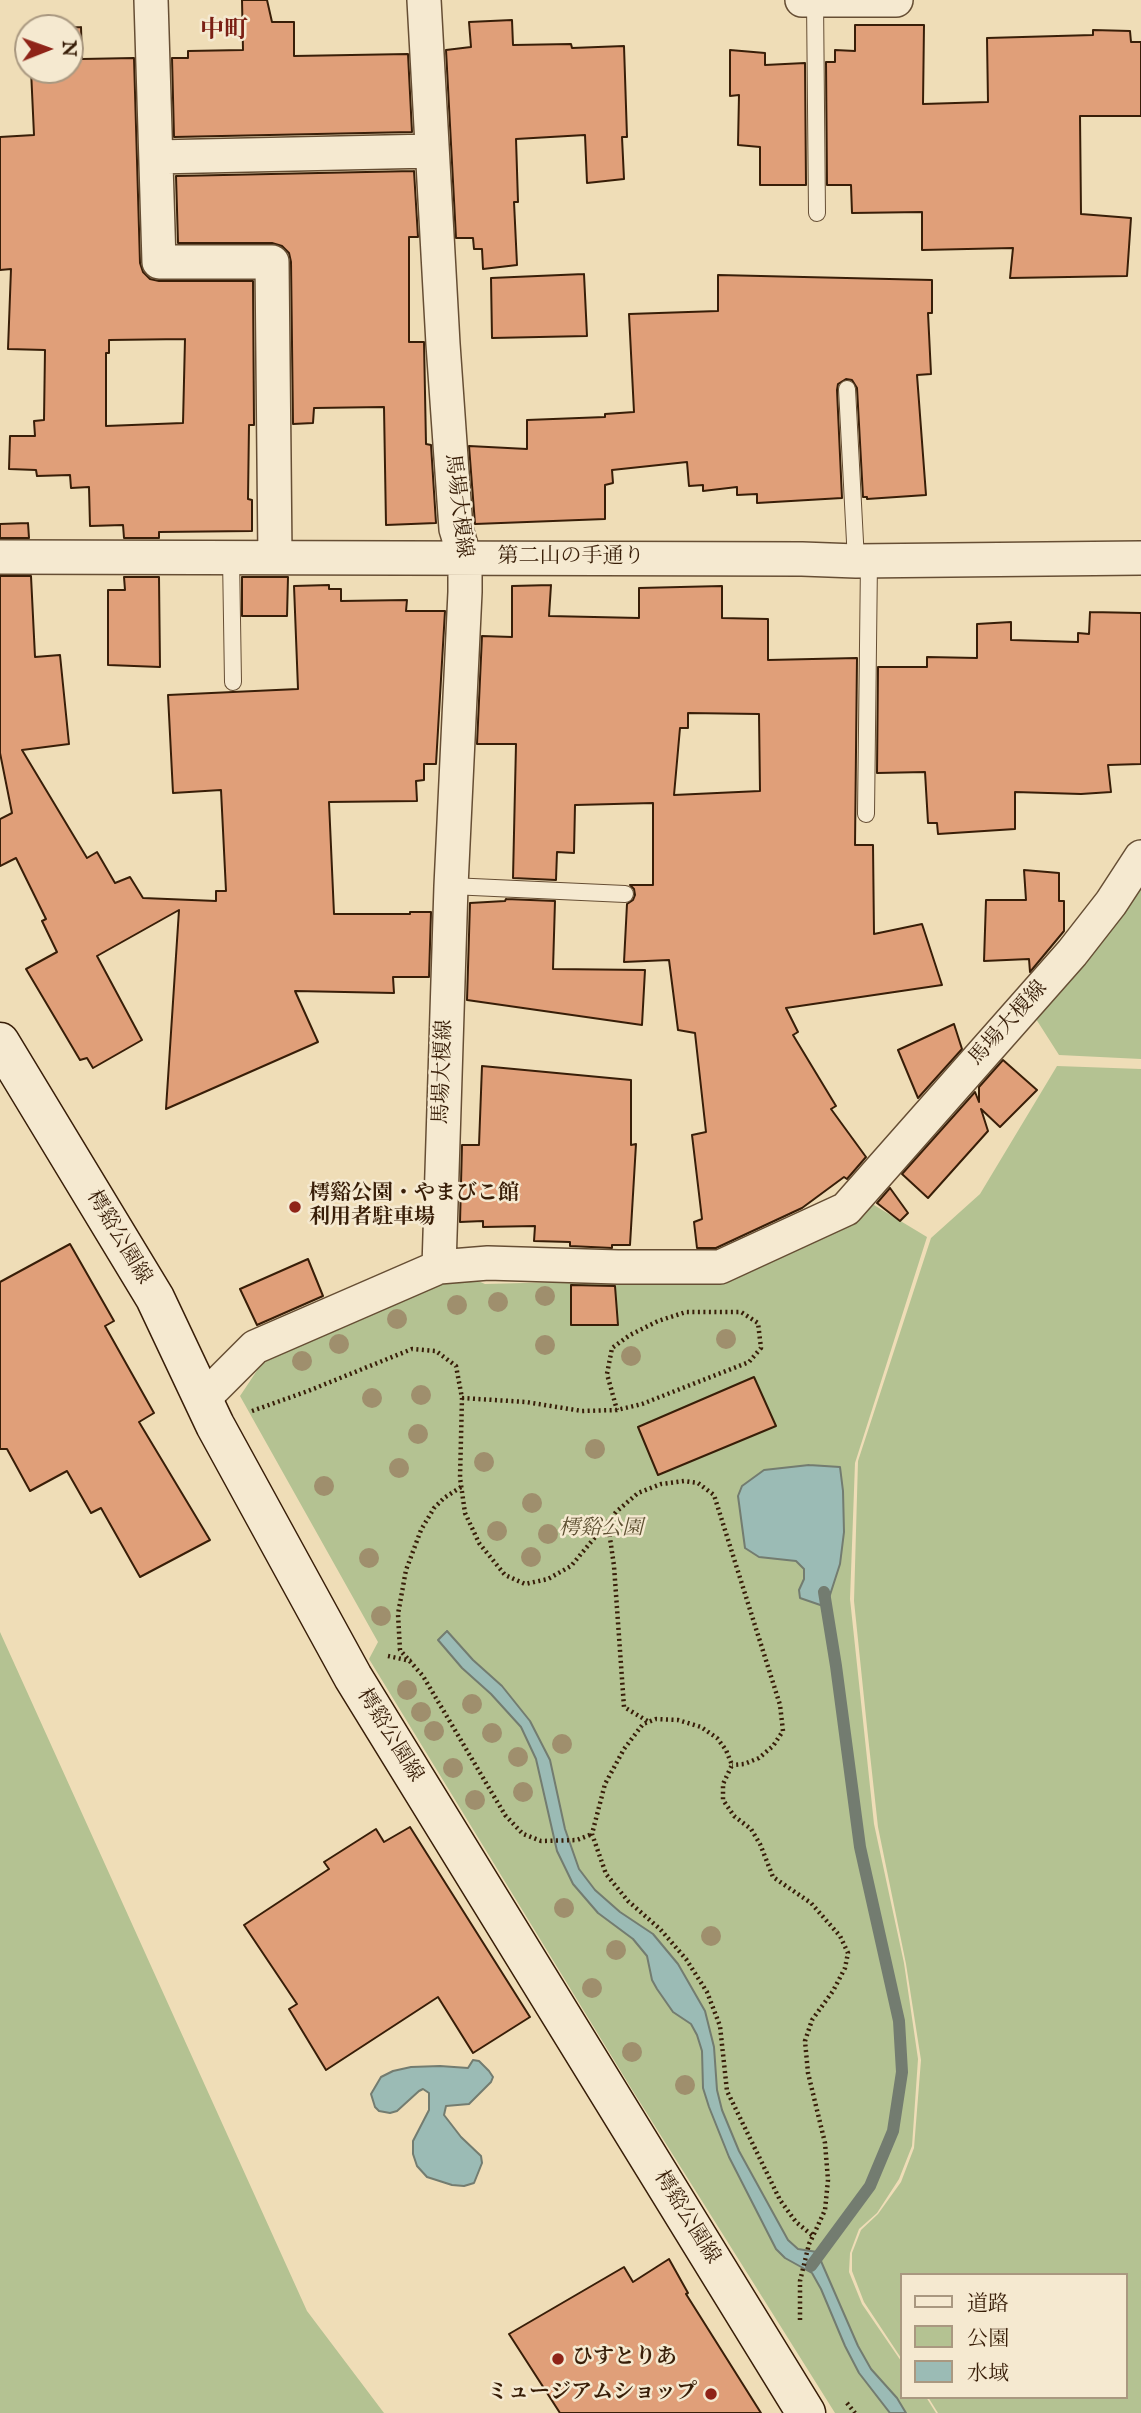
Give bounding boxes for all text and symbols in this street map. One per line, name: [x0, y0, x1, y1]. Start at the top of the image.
north arrow: [14, 14, 84, 84]
district label: 中町: [200, 18, 248, 46]
text: N: [56, 40, 80, 57]
street label: 馬場大榎線: [438, 452, 476, 560]
street label: 第二山の手通り: [498, 545, 644, 571]
street label: 馬場大榎線: [965, 977, 1053, 1071]
street label: 馬場大榎線: [430, 1019, 458, 1125]
place label: 樗谿公園・やまびこ館 利用者駐車場: [309, 1182, 519, 1232]
street label: 樗谿公園線: [80, 1187, 156, 1289]
marker: 樗谿公園・やまびこ館 利用者駐車場: [287, 1199, 303, 1215]
park label: 樗谿公園: [559, 1517, 643, 1543]
street label: 樗谿公園線: [350, 1685, 428, 1787]
street label: 樗谿公園線: [647, 2167, 725, 2269]
legend: [900, 2273, 1127, 2399]
text: 道路: [967, 2291, 1009, 2318]
text: 公園: [967, 2326, 1009, 2353]
place label: ひすとりあ: [572, 2346, 677, 2372]
marker: ひすとりあ: [550, 2351, 566, 2367]
text: 水域: [967, 2361, 1009, 2388]
place label: ミュージアムショップ: [487, 2381, 697, 2407]
marker: ミュージアムショップ: [703, 2386, 719, 2402]

